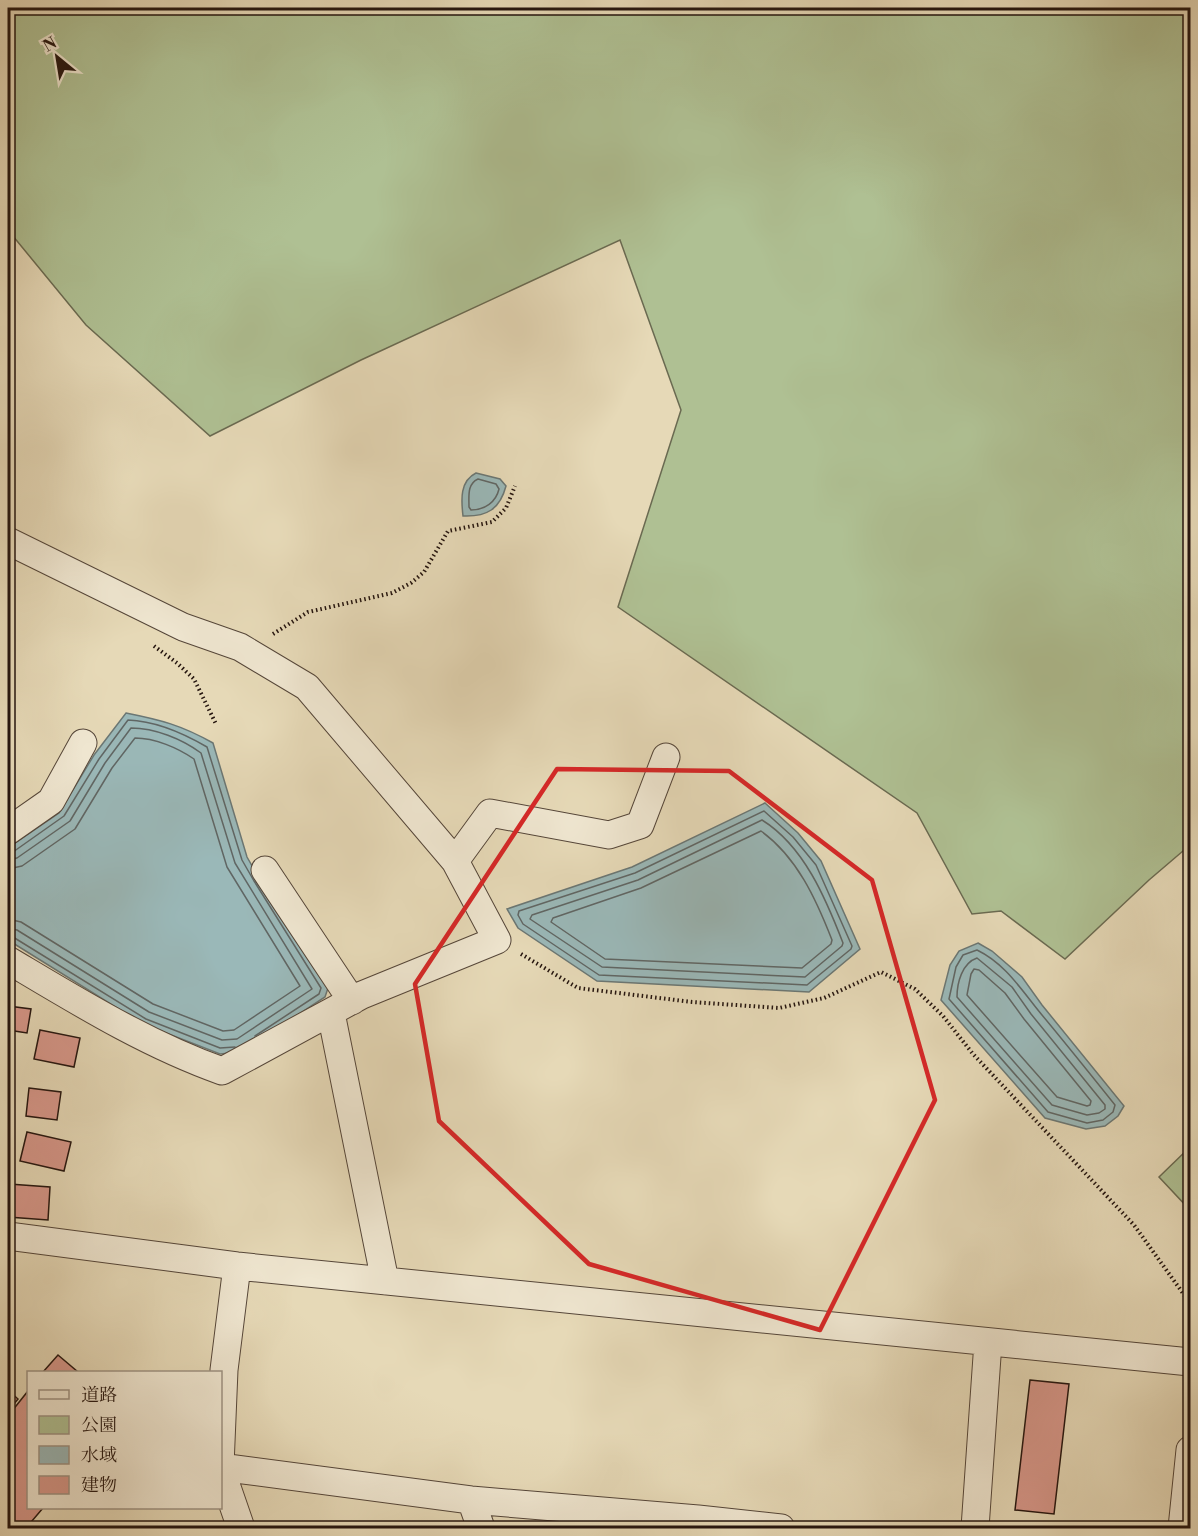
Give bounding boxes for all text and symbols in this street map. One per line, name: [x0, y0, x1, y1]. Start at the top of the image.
north arrow: [27, 27, 87, 87]
text: N: [40, 33, 61, 57]
legend: [27, 1371, 222, 1509]
text: 道路: [81, 1384, 117, 1407]
text: 公園: [81, 1414, 117, 1437]
text: 水域: [81, 1444, 117, 1467]
text: 建物: [81, 1474, 117, 1497]

